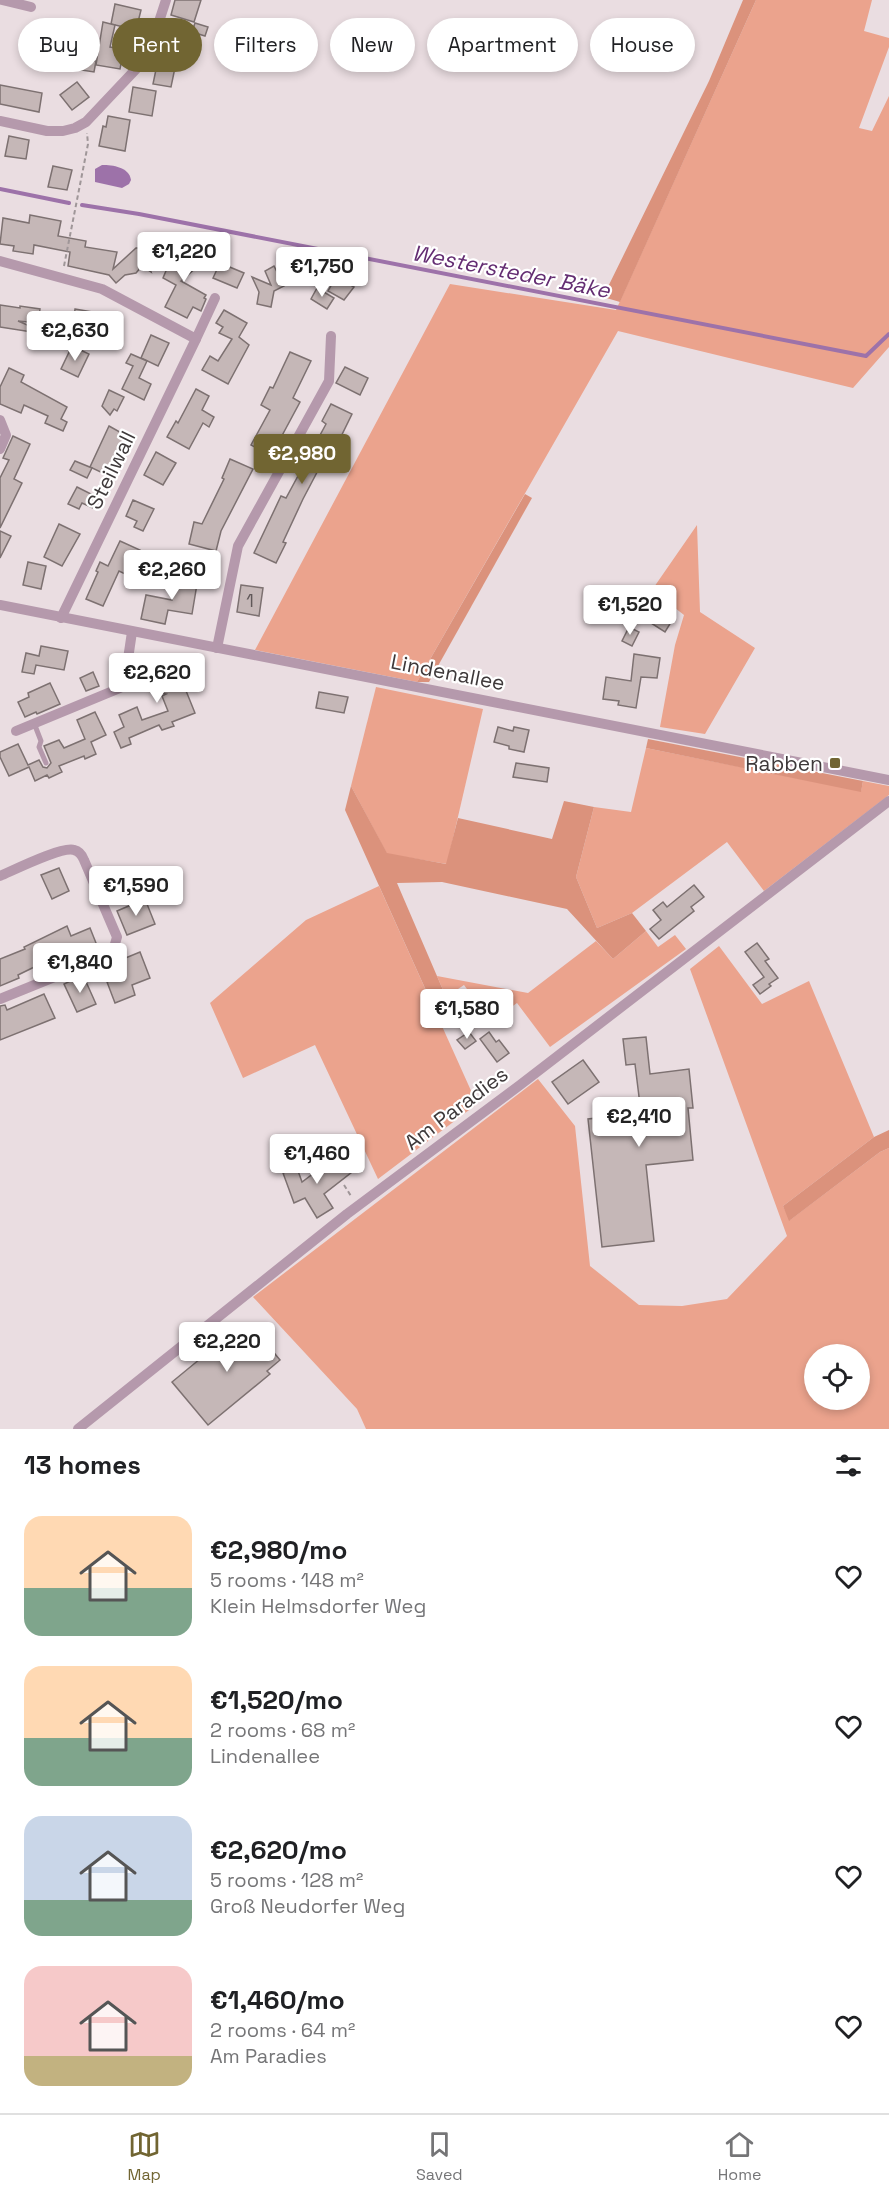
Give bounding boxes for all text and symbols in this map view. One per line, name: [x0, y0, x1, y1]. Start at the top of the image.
chip: Buy: [18, 18, 100, 72]
chip: Rent: [112, 18, 202, 72]
chip: Filters: [214, 18, 318, 72]
chip: New: [330, 18, 415, 72]
chip: Apartment: [427, 18, 578, 72]
chip: House: [590, 18, 695, 72]
pin: €1,220: [135, 232, 233, 283]
text: €1,220: [151, 238, 217, 264]
water label: Westersteder Bäke: [410, 238, 613, 304]
pin: €1,750: [273, 247, 371, 298]
text: €1,750: [290, 253, 354, 279]
pin: €2,630: [26, 311, 124, 362]
text: €2,630: [41, 317, 109, 343]
street label: Steilwall: [80, 426, 142, 514]
pin: €2,980: [253, 434, 351, 485]
text: €2,980: [268, 440, 336, 466]
pin: €2,260: [123, 550, 221, 601]
text: €2,260: [138, 556, 206, 582]
pin: €1,520: [581, 585, 679, 636]
house number: 1: [246, 589, 254, 612]
text: €1,520: [597, 591, 663, 617]
street label: Lindenallee: [389, 648, 507, 696]
pin: €2,620: [108, 653, 206, 704]
text: €2,620: [123, 659, 191, 685]
place label: Rabben: [745, 750, 823, 777]
marker: Rabben: [828, 756, 842, 770]
pin: €1,590: [87, 866, 185, 917]
text: €1,590: [103, 872, 169, 898]
pin: €1,840: [31, 943, 129, 994]
text: €1,840: [47, 949, 113, 975]
pin: €1,580: [418, 989, 516, 1040]
text: €1,580: [434, 995, 500, 1021]
street label: Am Paradies: [399, 1060, 513, 1156]
pin: €2,410: [590, 1097, 688, 1148]
text: €2,410: [606, 1103, 672, 1129]
pin: €1,460: [268, 1134, 366, 1185]
text: €1,460: [284, 1140, 350, 1166]
pin: €2,220: [178, 1322, 276, 1373]
text: €2,220: [193, 1328, 261, 1354]
map controls: [804, 1344, 870, 1410]
button: locate: [804, 1344, 870, 1410]
text: 13 homes: [24, 1448, 141, 1482]
icon: filters: [832, 1449, 865, 1482]
text: €2,980/mo: [210, 1533, 347, 1567]
icon: home: [72, 1540, 144, 1612]
icon: heart: [832, 1560, 865, 1593]
text: 5 rooms · 148 m²: [210, 1567, 364, 1593]
text: Klein Helmsdorfer Weg: [210, 1593, 426, 1619]
text: €1,520/mo: [210, 1683, 343, 1717]
icon: home: [72, 1690, 144, 1762]
icon: heart: [832, 1710, 865, 1743]
text: 2 rooms · 68 m²: [210, 1717, 355, 1743]
text: Lindenallee: [210, 1743, 320, 1769]
text: €2,620/mo: [210, 1833, 347, 1867]
icon: home: [72, 1840, 144, 1912]
icon: heart: [832, 1860, 865, 1893]
text: 5 rooms · 128 m²: [210, 1867, 363, 1893]
text: Groß Neudorfer Weg: [210, 1893, 405, 1919]
text: €1,460/mo: [210, 1983, 345, 2017]
icon: home: [72, 1990, 144, 2062]
icon: heart: [832, 2010, 865, 2043]
text: 2 rooms · 64 m²: [210, 2017, 355, 2043]
text: Am Paradies: [210, 2043, 327, 2069]
tab: Map: [128, 2128, 161, 2185]
tab: Saved: [416, 2128, 463, 2185]
tab: Home: [718, 2128, 761, 2185]

